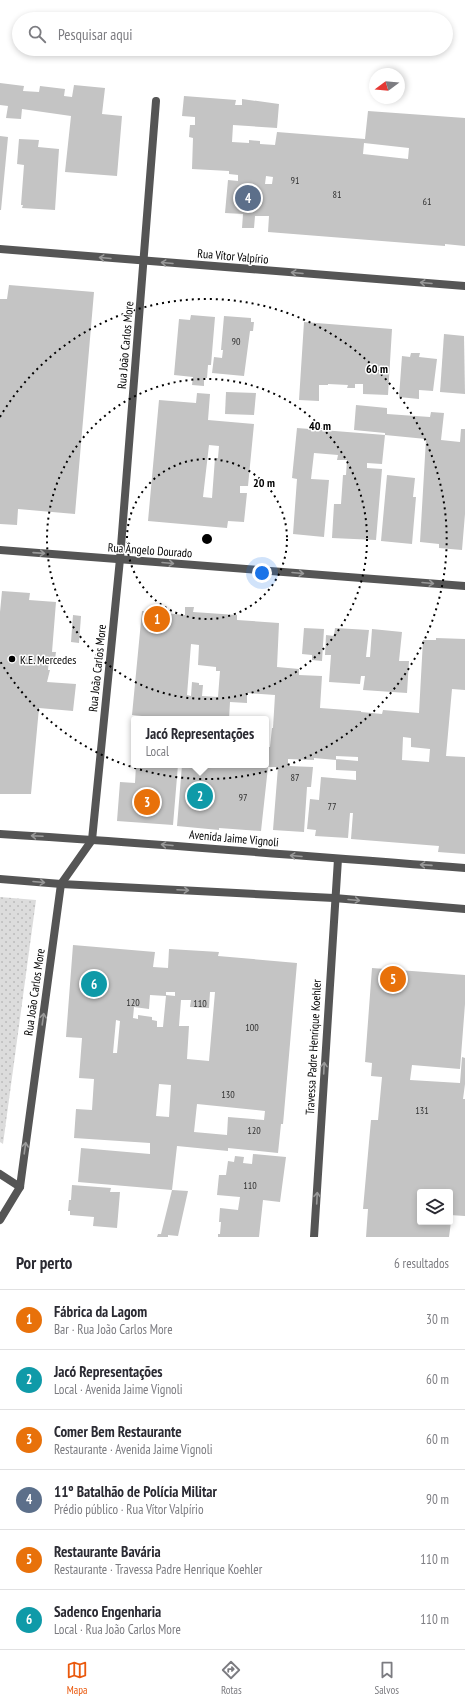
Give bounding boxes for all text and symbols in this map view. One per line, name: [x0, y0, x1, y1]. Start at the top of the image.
search box: [12, 12, 453, 56]
icon: search: [26, 23, 48, 45]
text: Pesquisar aqui: [58, 25, 132, 44]
north arrow: [369, 68, 405, 104]
house number: 91: [291, 174, 300, 187]
pin: 4: [235, 183, 261, 213]
house number: 81: [333, 188, 342, 201]
house number: 61: [423, 195, 432, 208]
street label: Rua Vítor Valpírio: [197, 245, 269, 267]
one-way arrow: [99, 254, 112, 261]
one-way arrow: [161, 259, 174, 266]
one-way arrow: [291, 269, 304, 277]
one-way arrow: [420, 280, 433, 287]
street label: Rua João Carlos More: [114, 300, 136, 389]
house number: 90: [232, 335, 241, 348]
text: 60 m: [366, 361, 388, 376]
text: 40 m: [309, 418, 331, 433]
text: 20 m: [253, 475, 275, 490]
centre of rings: [200, 532, 214, 546]
street label: Rua Ângelo Dourado: [107, 540, 193, 560]
one-way arrow: [32, 549, 45, 556]
one-way arrow: [162, 559, 175, 567]
your location: [252, 563, 272, 583]
one-way arrow: [291, 570, 304, 577]
one-way arrow: [421, 580, 434, 587]
pin: 1: [144, 604, 170, 634]
street label: Rua João Carlos More: [85, 623, 109, 713]
place label: K.E. Mercedes: [20, 652, 76, 667]
marker: K.E. Mercedes: [7, 654, 17, 664]
popup: [131, 716, 269, 768]
text: Jacó Representações: [146, 724, 254, 743]
text: Local: [146, 743, 169, 760]
house number: 87: [291, 771, 300, 784]
pin: 2: [187, 781, 213, 811]
pin: 3: [134, 787, 160, 817]
house number: 97: [239, 791, 248, 804]
house number: 77: [328, 800, 337, 813]
street label: Avenida Jaime Vignoli: [189, 827, 279, 849]
one-way arrow: [31, 833, 44, 840]
one-way arrow: [161, 841, 174, 848]
one-way arrow: [290, 852, 303, 859]
one-way arrow: [420, 862, 433, 869]
one-way arrow: [32, 878, 45, 885]
one-way arrow: [176, 887, 189, 894]
one-way arrow: [347, 896, 360, 904]
street label: Rua João Carlos More: [20, 947, 48, 1037]
pin: 5: [380, 964, 406, 994]
pin: 6: [81, 969, 107, 999]
street label: Travessa Padre Henrique Koehler: [302, 978, 324, 1115]
house number: 120: [126, 996, 140, 1009]
house number: 110: [193, 997, 207, 1010]
one-way arrow: [39, 1013, 47, 1026]
house number: 100: [245, 1021, 259, 1034]
one-way arrow: [321, 1062, 328, 1075]
house number: 130: [221, 1088, 235, 1101]
house number: 131: [415, 1104, 429, 1117]
house number: 120: [247, 1124, 261, 1137]
one-way arrow: [22, 1142, 29, 1155]
house number: 110: [243, 1179, 257, 1192]
map controls: [417, 1189, 453, 1225]
button: layers: [417, 1189, 453, 1225]
one-way arrow: [313, 1192, 320, 1205]
text: Por perto: [16, 1252, 72, 1274]
text: 6 resultados: [394, 1255, 449, 1272]
text: Fábrica da Lagom: [54, 1302, 147, 1321]
text: 1: [26, 1311, 32, 1328]
text: 30 m: [426, 1311, 449, 1328]
text: Bar · Rua João Carlos More: [54, 1321, 173, 1338]
text: Jacó Representações: [54, 1362, 163, 1381]
text: 2: [26, 1371, 32, 1388]
text: 60 m: [426, 1371, 449, 1388]
text: Local · Avenida Jaime Vignoli: [54, 1381, 183, 1398]
text: Comer Bem Restaurante: [54, 1422, 182, 1441]
text: 3: [26, 1431, 32, 1448]
text: 60 m: [426, 1431, 449, 1448]
text: Restaurante · Avenida Jaime Vignoli: [54, 1441, 212, 1458]
text: 11º Batalhão de Polícia Militar: [54, 1482, 217, 1501]
text: 4: [26, 1491, 32, 1508]
text: 90 m: [426, 1491, 449, 1508]
text: Prédio público · Rua Vítor Valpírio: [54, 1501, 204, 1518]
text: Restaurante Bavária: [54, 1542, 161, 1561]
text: 5: [26, 1551, 32, 1568]
text: 110 m: [420, 1551, 449, 1568]
text: Restaurante · Travessa Padre Henrique Koehler: [54, 1561, 262, 1578]
text: Sadenco Engenharia: [54, 1602, 161, 1621]
text: 6: [26, 1611, 32, 1628]
text: 110 m: [420, 1611, 449, 1628]
text: Local · Rua João Carlos More: [54, 1621, 181, 1638]
tab: Mapa: [66, 1659, 88, 1697]
tab: Rotas: [220, 1659, 242, 1697]
tab: Salvos: [374, 1659, 399, 1697]

